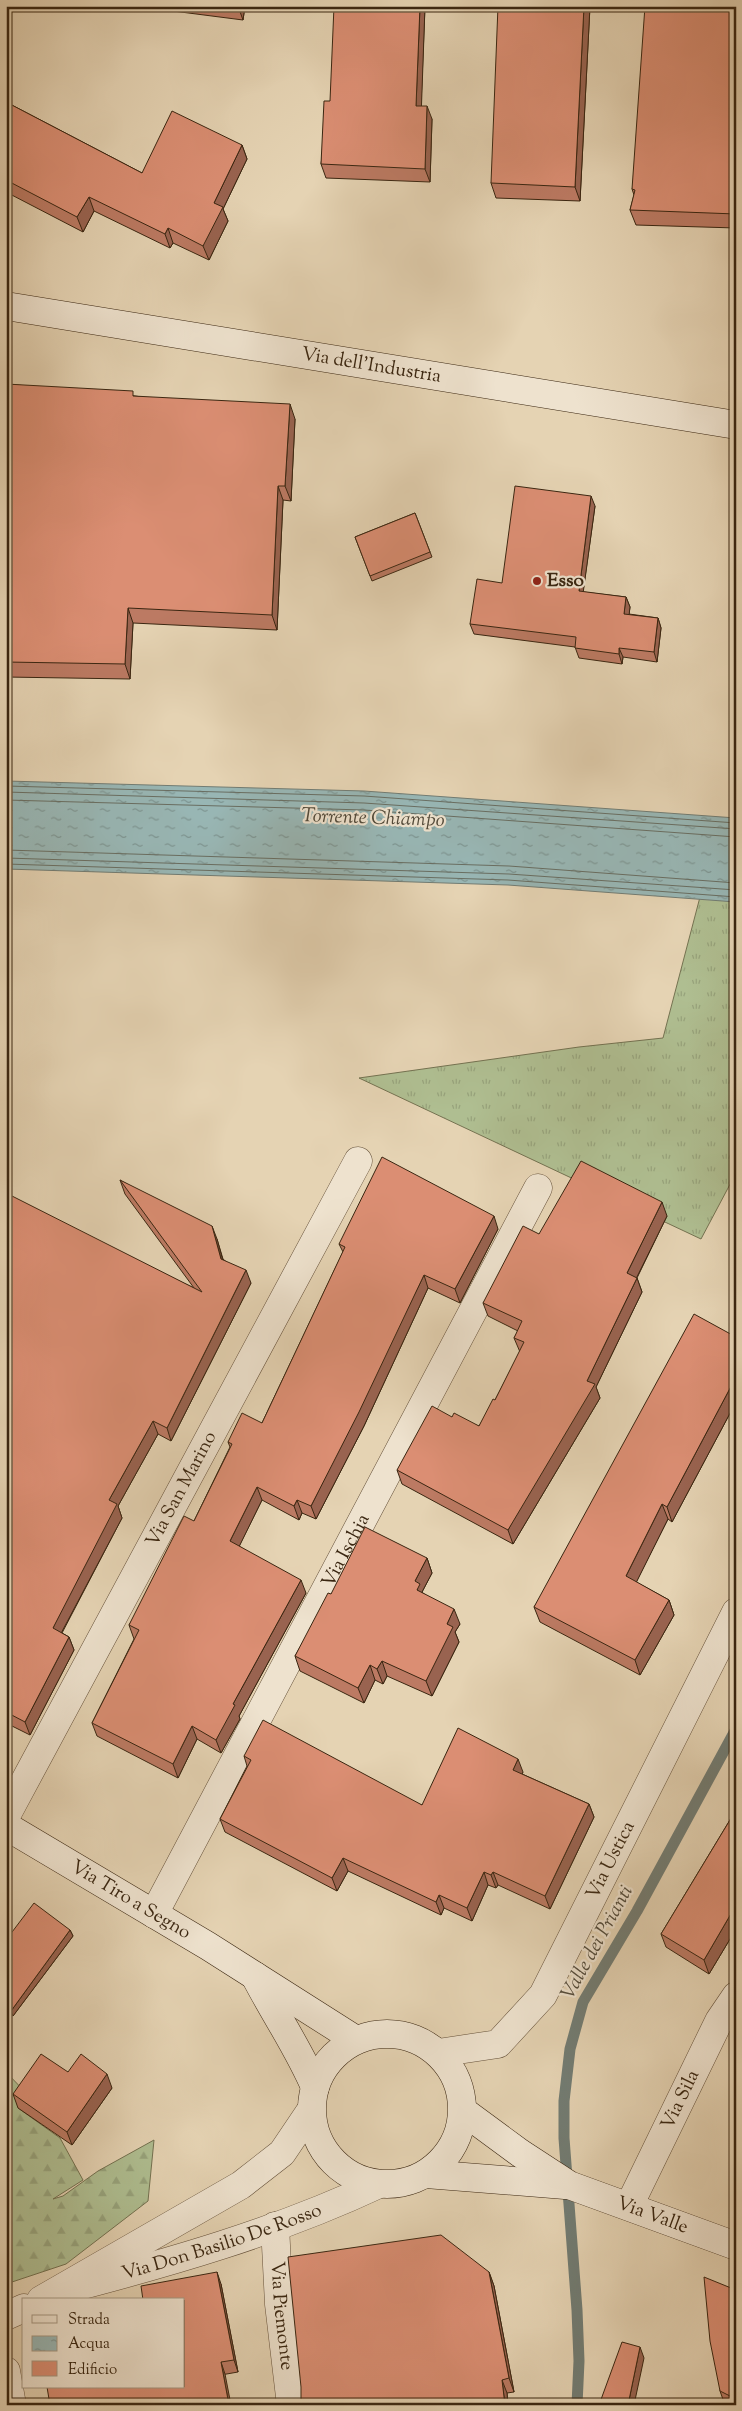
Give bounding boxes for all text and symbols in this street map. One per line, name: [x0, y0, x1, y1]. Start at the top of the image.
street label: Via dell'Industria: [299, 341, 443, 390]
place label: Esso: [547, 568, 584, 595]
marker: Esso: [531, 575, 543, 587]
water label: Torrente Chiampo: [301, 802, 445, 836]
street label: Via San Marino: [139, 1427, 224, 1552]
street label: Via Ischia: [316, 1509, 377, 1592]
street label: Via Ustica: [580, 1816, 642, 1904]
street label: Via Tiro a Segno: [65, 1854, 196, 1946]
water label: Valle dei Prianti: [555, 1881, 641, 2005]
street label: Via Sila: [655, 2065, 707, 2134]
street label: Via Valle: [613, 2190, 692, 2241]
street label: Via Don Basilio De Rosso: [119, 2197, 326, 2287]
street label: Via Piemonte: [263, 2261, 300, 2372]
legend: [22, 2298, 185, 2388]
text: Strada: [68, 2310, 110, 2331]
text: Acqua: [68, 2334, 110, 2355]
text: Edificio: [68, 2360, 117, 2381]

